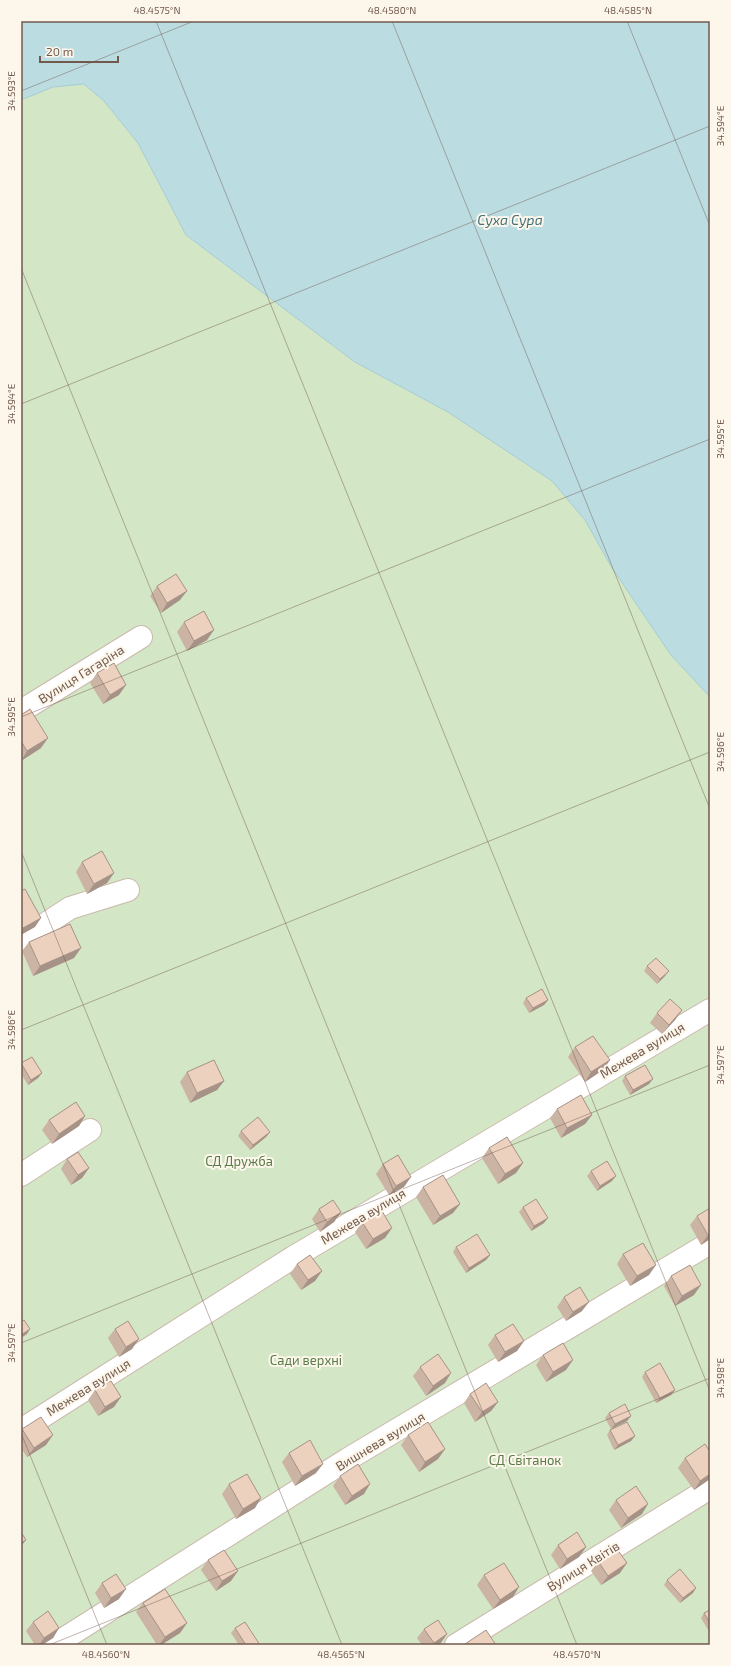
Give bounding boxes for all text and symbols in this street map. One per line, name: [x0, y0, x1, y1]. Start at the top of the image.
text: 48.4575°N: [133, 4, 181, 16]
text: 48.4580°N: [368, 4, 416, 16]
text: 48.4585°N: [604, 4, 652, 16]
scale bar: [40, 38, 118, 64]
text: 20 m: [46, 44, 73, 58]
text: 34.593°E: [5, 71, 17, 111]
text: 34.594°E: [714, 105, 726, 146]
water label: Суха Сура: [477, 211, 543, 228]
text: 34.594°E: [5, 383, 17, 424]
text: 34.595°E: [714, 419, 726, 459]
street label: Вулиця Гагаріна: [35, 641, 127, 707]
text: 34.595°E: [5, 697, 17, 737]
text: 34.596°E: [714, 732, 726, 772]
text: 34.596°E: [5, 1010, 17, 1050]
street label: Межева вулиця: [597, 1018, 687, 1082]
text: 34.597°E: [714, 1045, 726, 1085]
park label: СД Дружба: [205, 1153, 273, 1169]
street label: Межева вулиця: [318, 1184, 408, 1248]
text: 34.597°E: [5, 1323, 17, 1363]
park label: Сади верхні: [270, 1352, 342, 1368]
street label: Межева вулиця: [43, 1355, 133, 1419]
text: 34.598°E: [714, 1357, 726, 1398]
street label: Вишнева вулиця: [332, 1408, 428, 1474]
park label: СД Світанок: [489, 1452, 561, 1468]
street label: Вулиця Квітів: [544, 1537, 622, 1595]
text: 48.4560°N: [82, 1648, 130, 1660]
text: 48.4565°N: [317, 1648, 365, 1660]
text: 48.4570°N: [553, 1648, 601, 1660]

